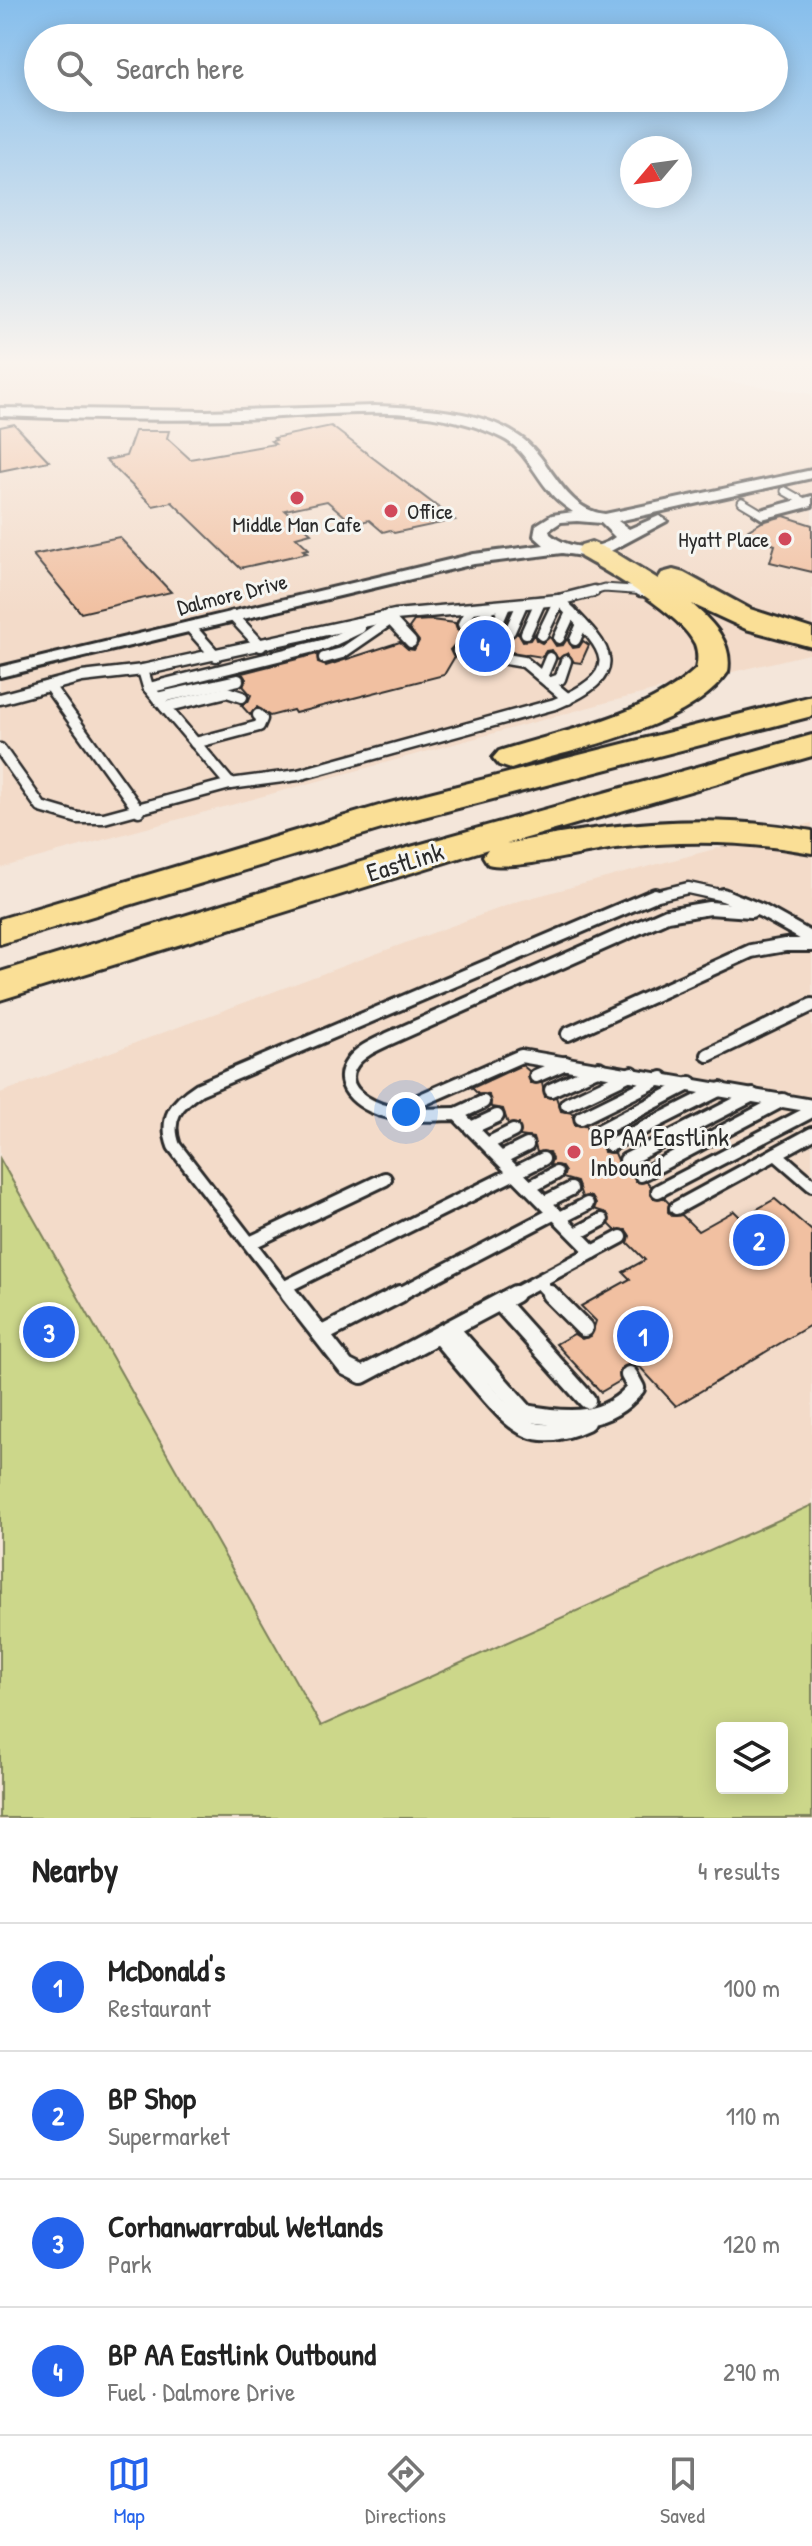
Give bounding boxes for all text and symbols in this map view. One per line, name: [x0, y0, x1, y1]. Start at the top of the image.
search box: [24, 24, 788, 112]
icon: search: [52, 46, 96, 90]
text: Search here: [116, 48, 244, 88]
north arrow: [620, 136, 692, 208]
marker: Middle Man Cafe: [288, 489, 306, 507]
place label: Office: [407, 496, 453, 526]
marker: Office: [382, 502, 400, 520]
place label: Middle Man Cafe: [233, 509, 362, 539]
place label: Hyatt Place: [678, 524, 769, 554]
marker: Hyatt Place: [776, 530, 794, 548]
street label: Dalmore Drive: [174, 566, 290, 622]
pin: 4: [459, 616, 511, 676]
street label: EastLink: [362, 833, 448, 890]
your location: [386, 1092, 426, 1132]
place label: BP AA Eastlink Inbound: [590, 1119, 729, 1184]
marker: BP AA Eastlink Inbound: [565, 1143, 583, 1161]
pin: 2: [733, 1210, 785, 1270]
pin: 3: [23, 1302, 75, 1362]
pin: 1: [617, 1306, 669, 1366]
map controls: [716, 1722, 788, 1794]
button: layers: [716, 1722, 788, 1794]
text: Nearby: [32, 1847, 118, 1893]
text: 4 results: [698, 1853, 780, 1888]
text: McDonald's: [108, 1950, 225, 1990]
text: 1: [53, 1970, 63, 2005]
text: 100 m: [724, 1970, 780, 2005]
text: Restaurant: [108, 1990, 211, 2025]
text: BP Shop: [108, 2078, 196, 2118]
text: 2: [52, 2098, 64, 2133]
text: 110 m: [726, 2098, 780, 2133]
text: Supermarket: [108, 2118, 230, 2153]
text: Corhanwarrabul Wetlands: [108, 2206, 383, 2246]
text: 3: [52, 2226, 64, 2261]
text: 120 m: [723, 2226, 780, 2261]
text: Park: [108, 2246, 152, 2281]
text: BP AA Eastlink Outbound: [108, 2334, 376, 2374]
text: 4: [53, 2354, 63, 2389]
text: 290 m: [723, 2354, 780, 2389]
text: Fuel · Dalmore Drive: [108, 2374, 295, 2409]
tab: Map: [107, 2452, 151, 2530]
tab: Directions: [365, 2452, 446, 2530]
tab: Saved: [660, 2452, 705, 2530]

